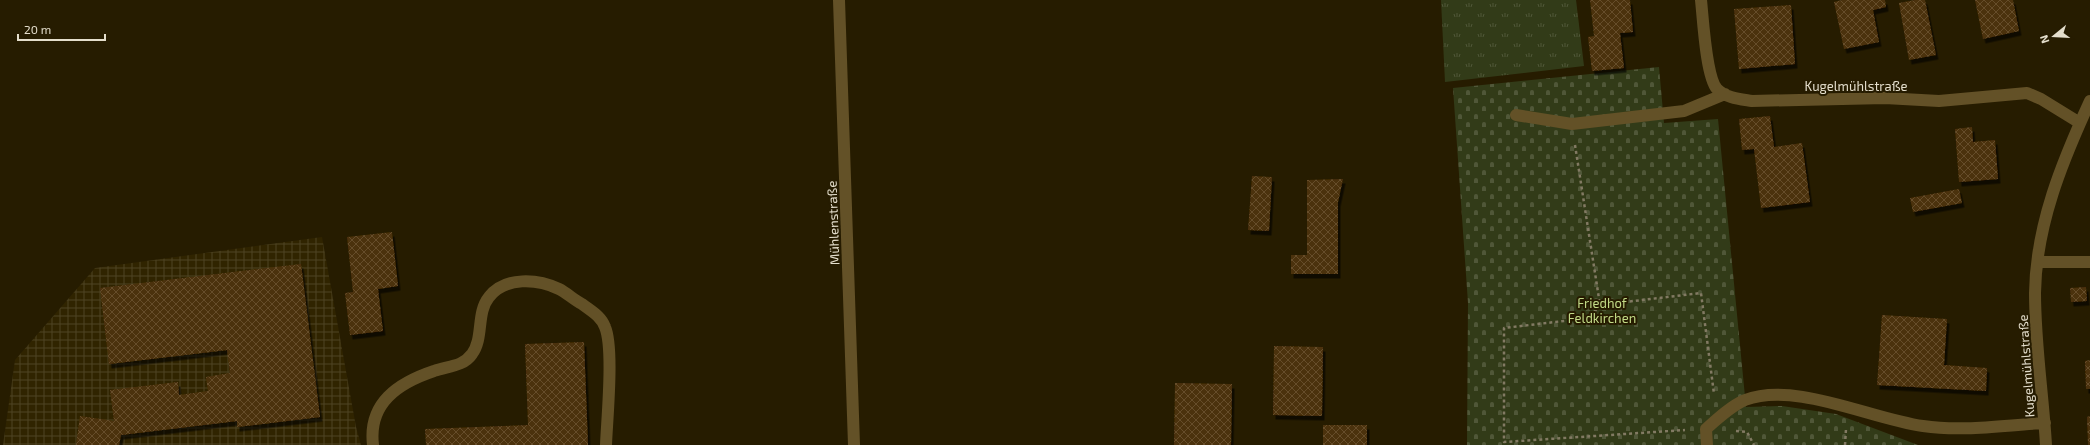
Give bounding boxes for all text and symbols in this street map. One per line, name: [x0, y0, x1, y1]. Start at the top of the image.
scale bar: [18, 16, 105, 42]
north arrow: [2034, 16, 2074, 56]
text: 20 m: [24, 22, 51, 36]
text: N: [2037, 33, 2051, 45]
street label: Kugelmühlstraße: [1805, 78, 1907, 94]
street label: Mühlenstraße: [824, 181, 842, 265]
park label: Friedhof Feldkirchen: [1568, 295, 1636, 326]
street label: Kugelmühlstraße: [2014, 314, 2038, 418]

